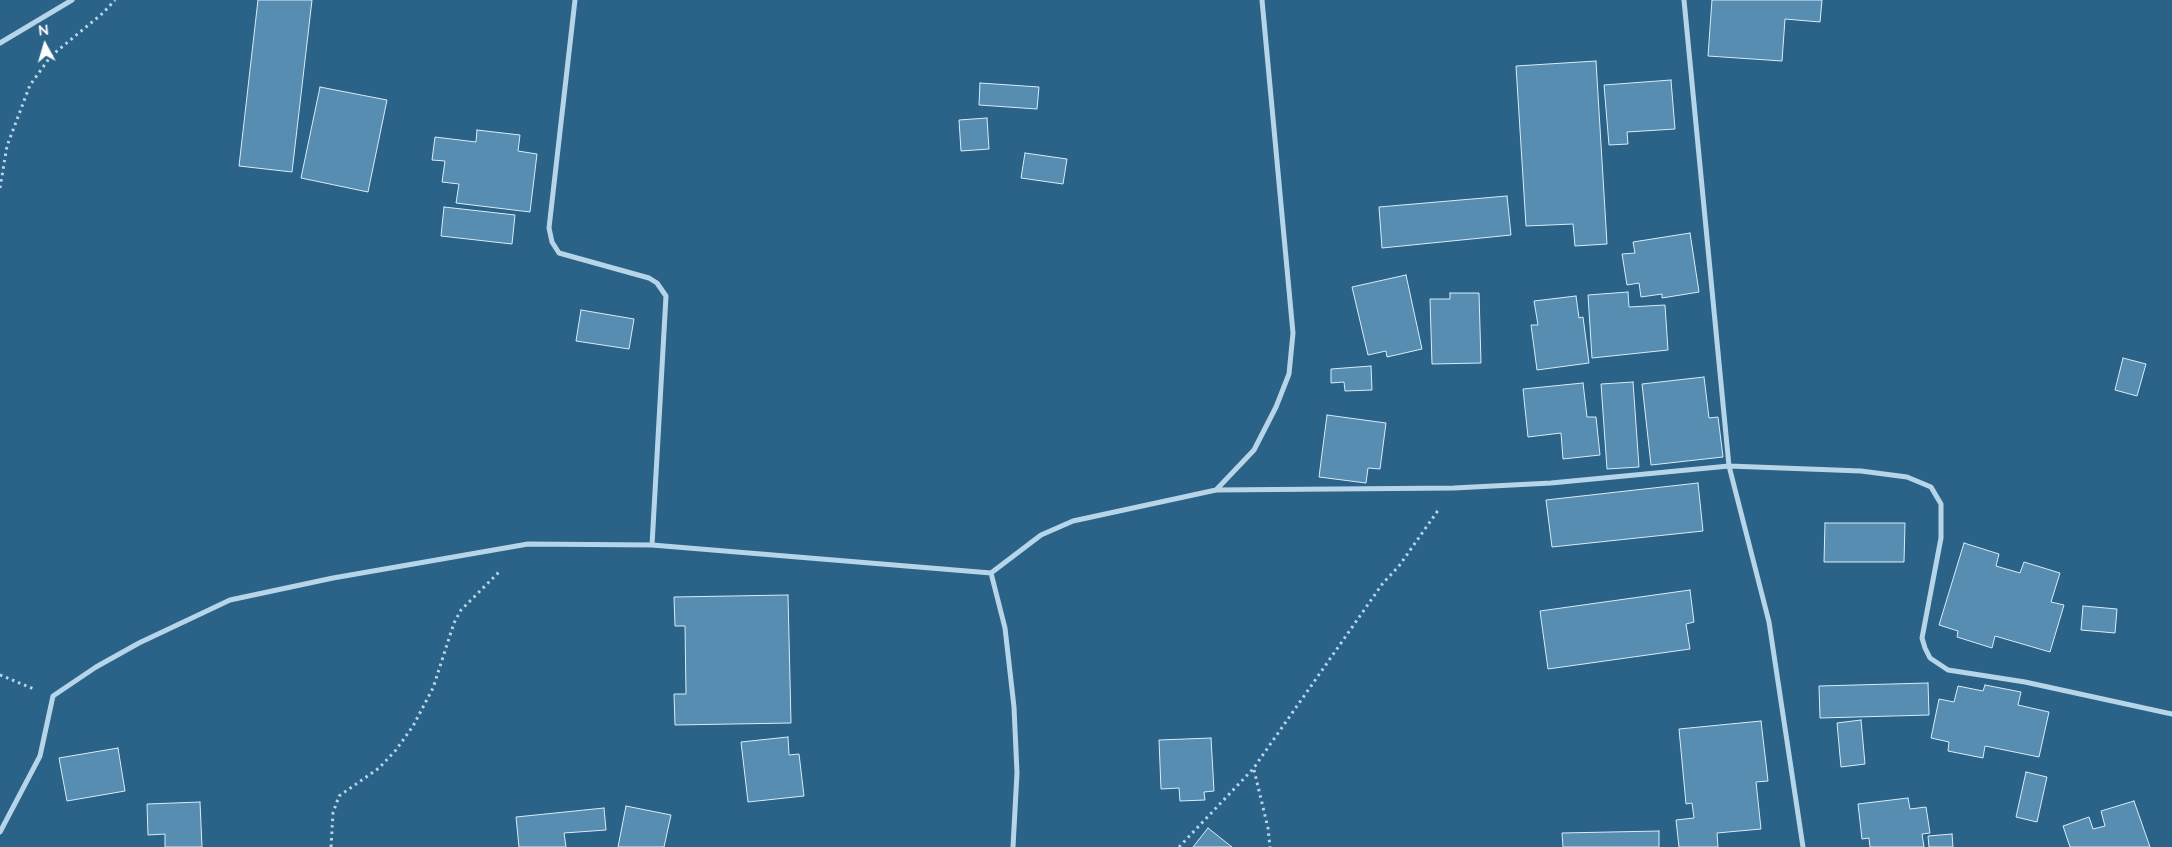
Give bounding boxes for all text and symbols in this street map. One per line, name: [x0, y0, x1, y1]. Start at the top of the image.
north arrow: [20, 20, 70, 70]
text: N: [37, 21, 50, 40]

